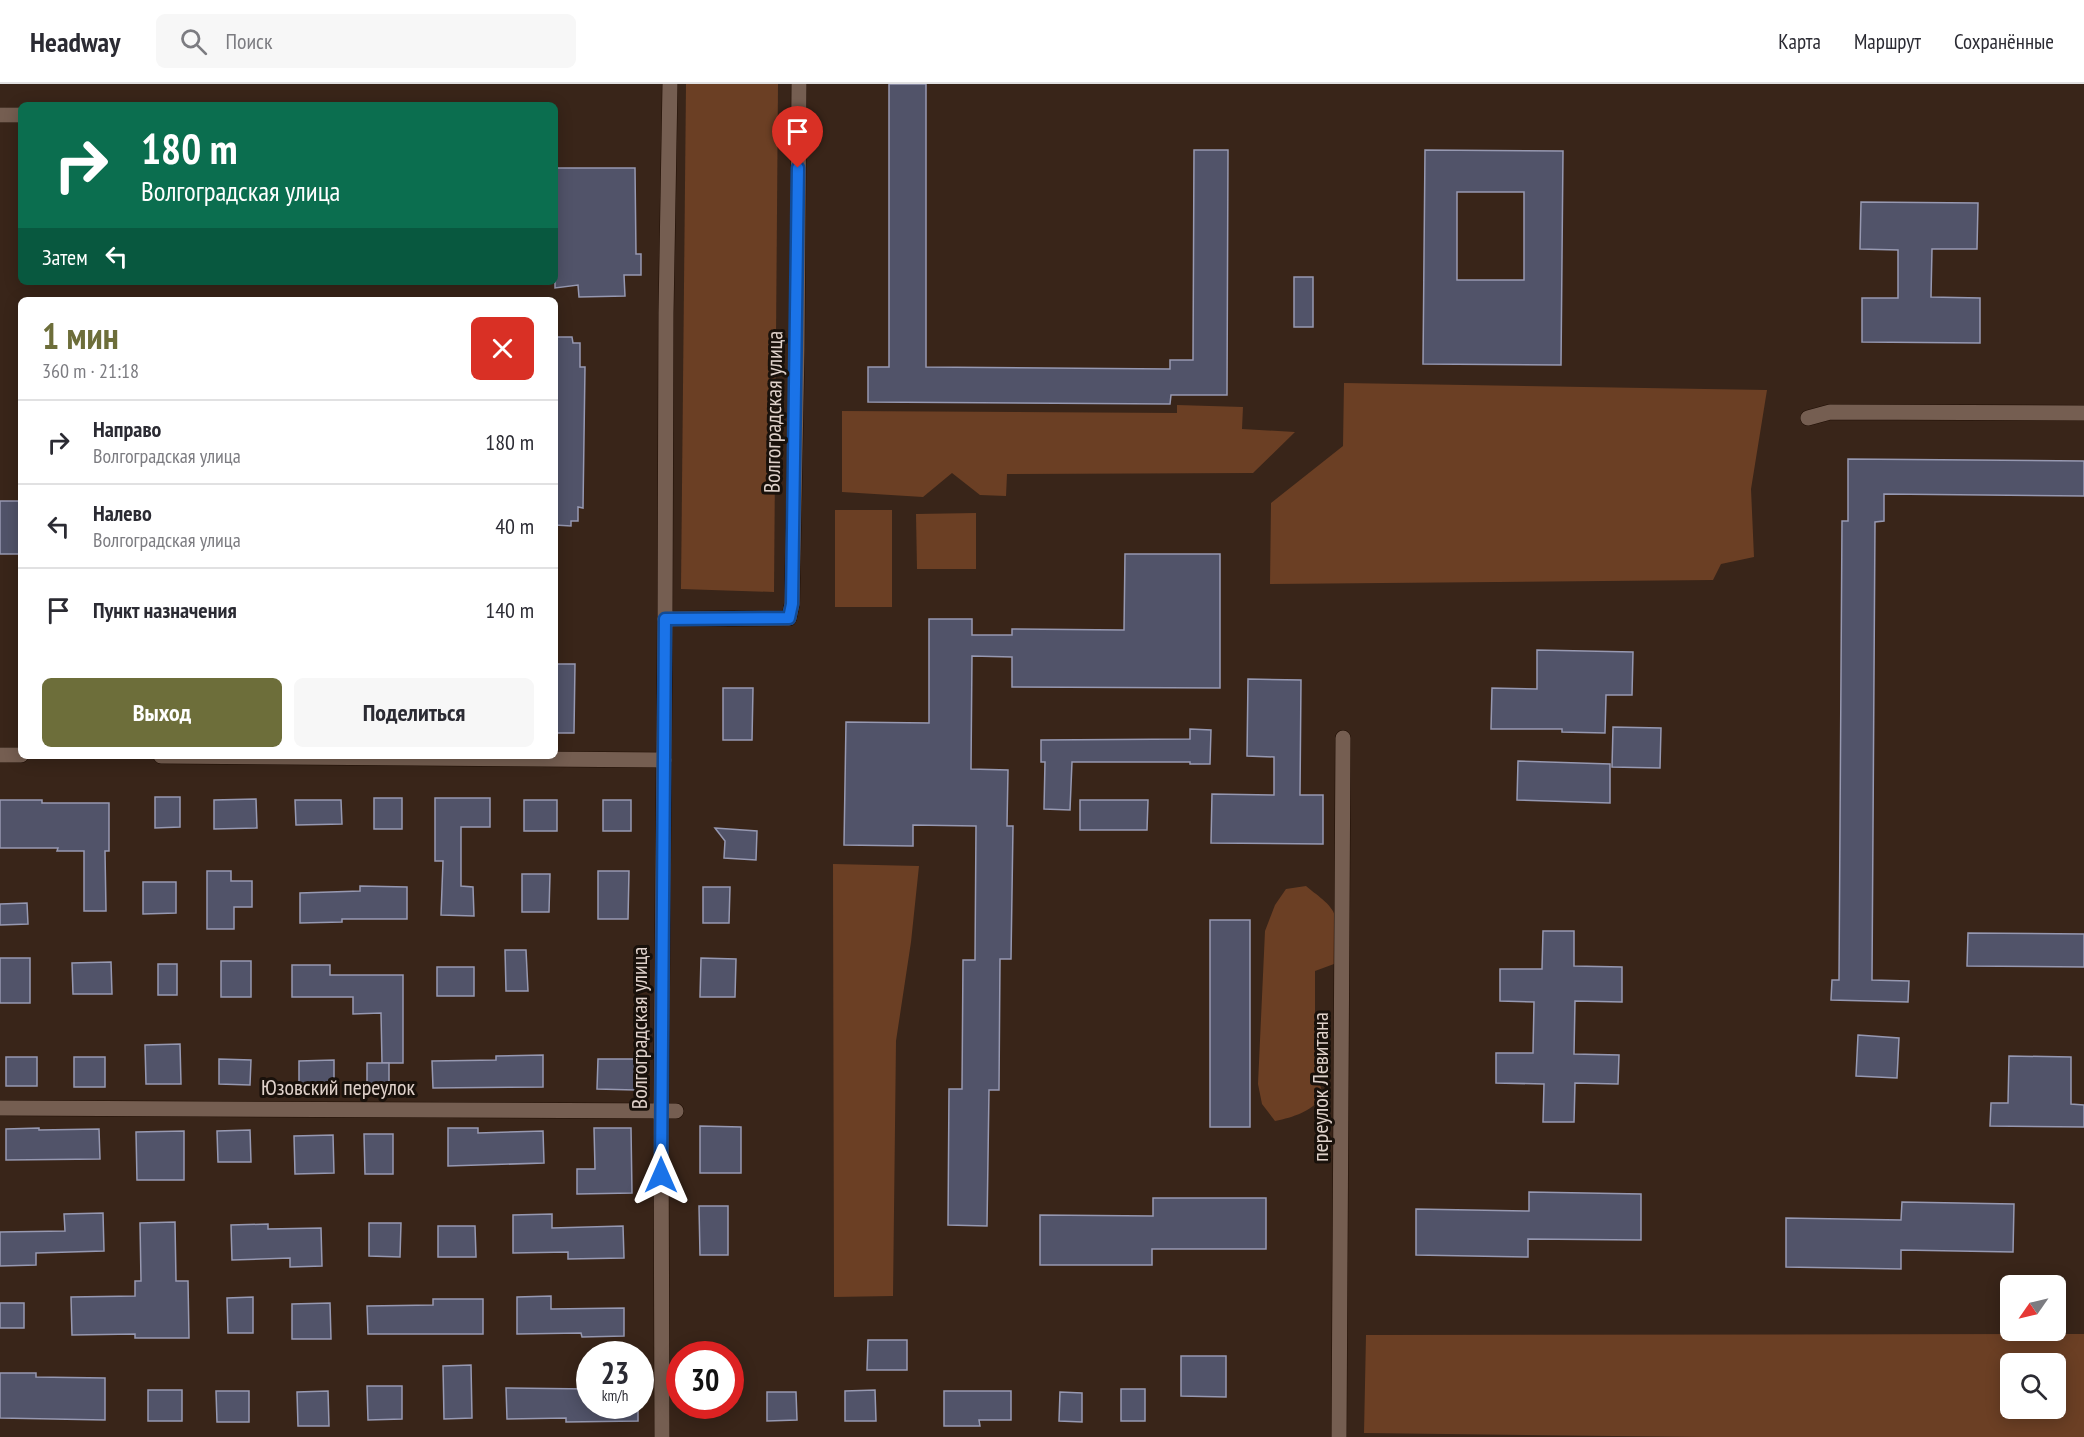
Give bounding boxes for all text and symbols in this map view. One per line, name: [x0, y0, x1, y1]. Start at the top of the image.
search box: [156, 14, 576, 68]
text: Headway: [30, 23, 120, 60]
icon: search: [177, 25, 210, 58]
text: Поиск: [225, 27, 272, 55]
text: Карта: [1778, 28, 1821, 55]
text: Маршрут: [1854, 28, 1921, 55]
text: Сохранённые: [1954, 28, 2054, 55]
pin: [772, 106, 823, 168]
icon: arrive: [781, 115, 814, 148]
text: 180 m: [141, 121, 238, 176]
icon: right: [42, 126, 120, 204]
text: Волгоградская улица: [141, 174, 340, 208]
icon: left: [100, 240, 133, 273]
text: Затем: [42, 243, 88, 271]
text: 1 мин: [42, 312, 119, 359]
button: close: [471, 317, 534, 380]
street label: Волгоградская улица: [758, 331, 788, 493]
text: 360 m · 21:18: [42, 358, 139, 384]
text: Направо: [93, 415, 161, 443]
icon: right: [42, 426, 75, 459]
text: 180 m: [485, 428, 534, 456]
text: Волгоградская улица: [93, 443, 241, 469]
text: Налево: [93, 499, 152, 527]
icon: left: [42, 510, 75, 543]
text: 40 m: [495, 512, 534, 540]
text: Волгоградская улица: [93, 527, 241, 553]
icon: arrive: [42, 594, 75, 627]
text: Пункт назначения: [93, 596, 237, 624]
text: 140 m: [485, 596, 534, 624]
button: Выход: [42, 678, 282, 747]
button: Поделиться: [294, 678, 534, 747]
street label: Волгоградская улица: [625, 947, 653, 1109]
street label: переулок Левитана: [1306, 1012, 1334, 1162]
street label: Юзовский переулок: [261, 1073, 416, 1101]
position arrow: [629, 1143, 693, 1207]
north arrow: [2000, 1275, 2066, 1341]
map controls: [2000, 1275, 2066, 1419]
speed limit sign: 30: [666, 1341, 744, 1419]
text: 23: [601, 1353, 629, 1392]
button: search: [2000, 1353, 2066, 1419]
text: km/h: [602, 1386, 628, 1405]

